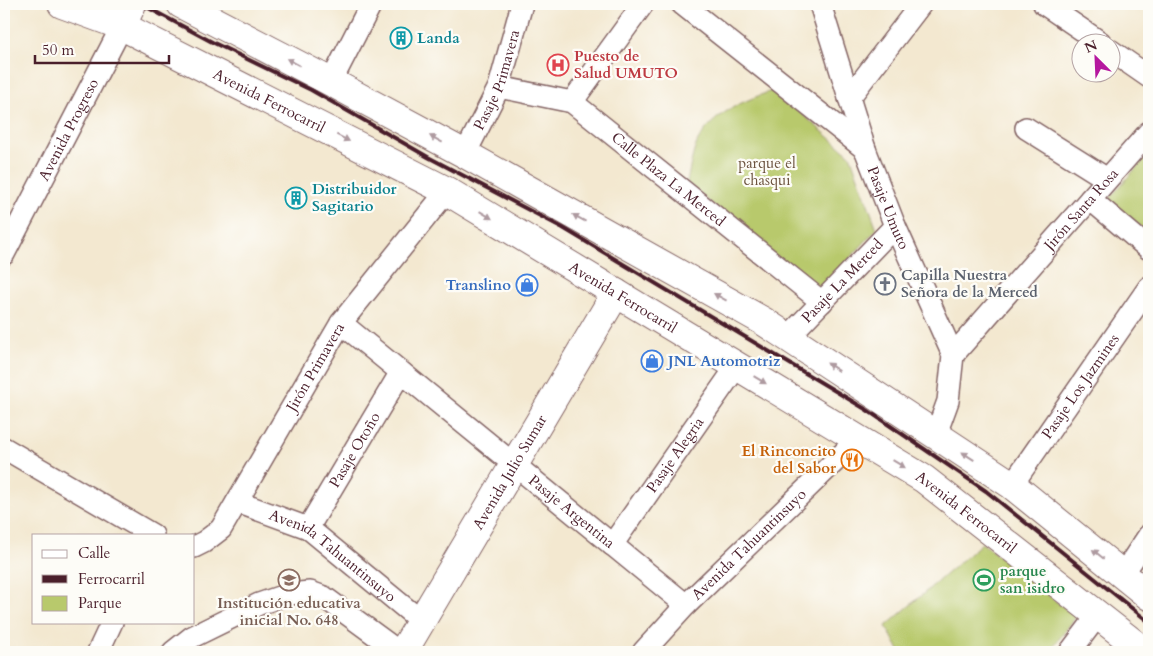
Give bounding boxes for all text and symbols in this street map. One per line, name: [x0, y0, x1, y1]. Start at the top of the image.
building icon: Landa: [389, 26, 413, 50]
street label: Pasaje Primavera: [469, 27, 525, 134]
place label: Landa: [417, 28, 460, 48]
scale bar: [35, 32, 169, 64]
north arrow: [1070, 32, 1120, 82]
text: N: [1081, 35, 1100, 58]
text: 50 m: [42, 40, 74, 60]
place label: Puesto de Salud UMUTO: [574, 46, 678, 83]
hospital icon: Puesto de Salud UMUTO: [546, 53, 570, 77]
one-way arrow: [286, 58, 300, 66]
street label: Avenida Ferrocarril: [210, 64, 329, 138]
street label: Avenida Progreso: [34, 75, 103, 184]
street label: Calle Plaza La Merced: [607, 127, 730, 231]
one-way arrow: [335, 134, 350, 142]
one-way arrow: [429, 135, 444, 143]
park label: parque el chasqui: [738, 153, 796, 190]
street label: Pasaje Umuto: [863, 163, 914, 252]
street label: Jirón Santa Rosa: [1038, 164, 1123, 256]
place label: Distribuidor Sagitario: [312, 179, 398, 216]
building icon: Distribuidor Sagitario: [284, 186, 308, 210]
one-way arrow: [479, 210, 492, 219]
one-way arrow: [572, 213, 585, 222]
street label: Pasaje La Merced: [797, 234, 887, 327]
street label: Avenida Ferrocarril: [565, 257, 681, 338]
place label: Capilla Nuestra Señora de la Merced: [901, 265, 1038, 302]
church icon: Capilla Nuestra Señora de la Merced: [873, 272, 897, 296]
shop icon: Translino: [515, 273, 539, 297]
place label: Translino: [445, 275, 511, 295]
one-way arrow: [713, 293, 728, 301]
street label: Jirón Primavera: [281, 319, 349, 417]
street label: Pasaje Los Jazmines: [1037, 330, 1124, 443]
shop icon: JNL Automotriz: [640, 349, 664, 373]
place label: JNL Automotriz: [666, 351, 781, 371]
one-way arrow: [826, 362, 839, 372]
one-way arrow: [753, 375, 766, 384]
street label: Pasaje Otoño: [324, 408, 385, 491]
street label: Avenida Julio Sumar: [468, 411, 552, 533]
street label: Pasaje Alegria: [642, 413, 709, 497]
place label: El Rinconcito del Sabor: [742, 441, 837, 478]
restaurant icon: El Rinconcito del Sabor: [840, 448, 864, 472]
one-way arrow: [962, 451, 975, 461]
one-way arrow: [893, 459, 906, 468]
street label: Avenida Ferrocarril: [912, 466, 1021, 558]
street label: Pasaje Argentina: [524, 470, 619, 553]
street label: Avenida Tahuantinsuyo: [687, 484, 810, 604]
street label: Avenida Tahuantinsuyo: [266, 505, 400, 607]
legend: [32, 534, 195, 624]
text: Calle: [78, 543, 111, 563]
one-way arrow: [1091, 549, 1105, 559]
place label: parque san isidro: [1000, 561, 1065, 598]
school or university icon: Institución educativa inicial No. 648: [277, 568, 301, 592]
sports icon: parque san isidro: [972, 568, 996, 592]
text: Ferrocarril: [78, 569, 145, 589]
text: Parque: [78, 593, 122, 613]
place label: Institución educativa inicial No. 648: [217, 593, 361, 630]

